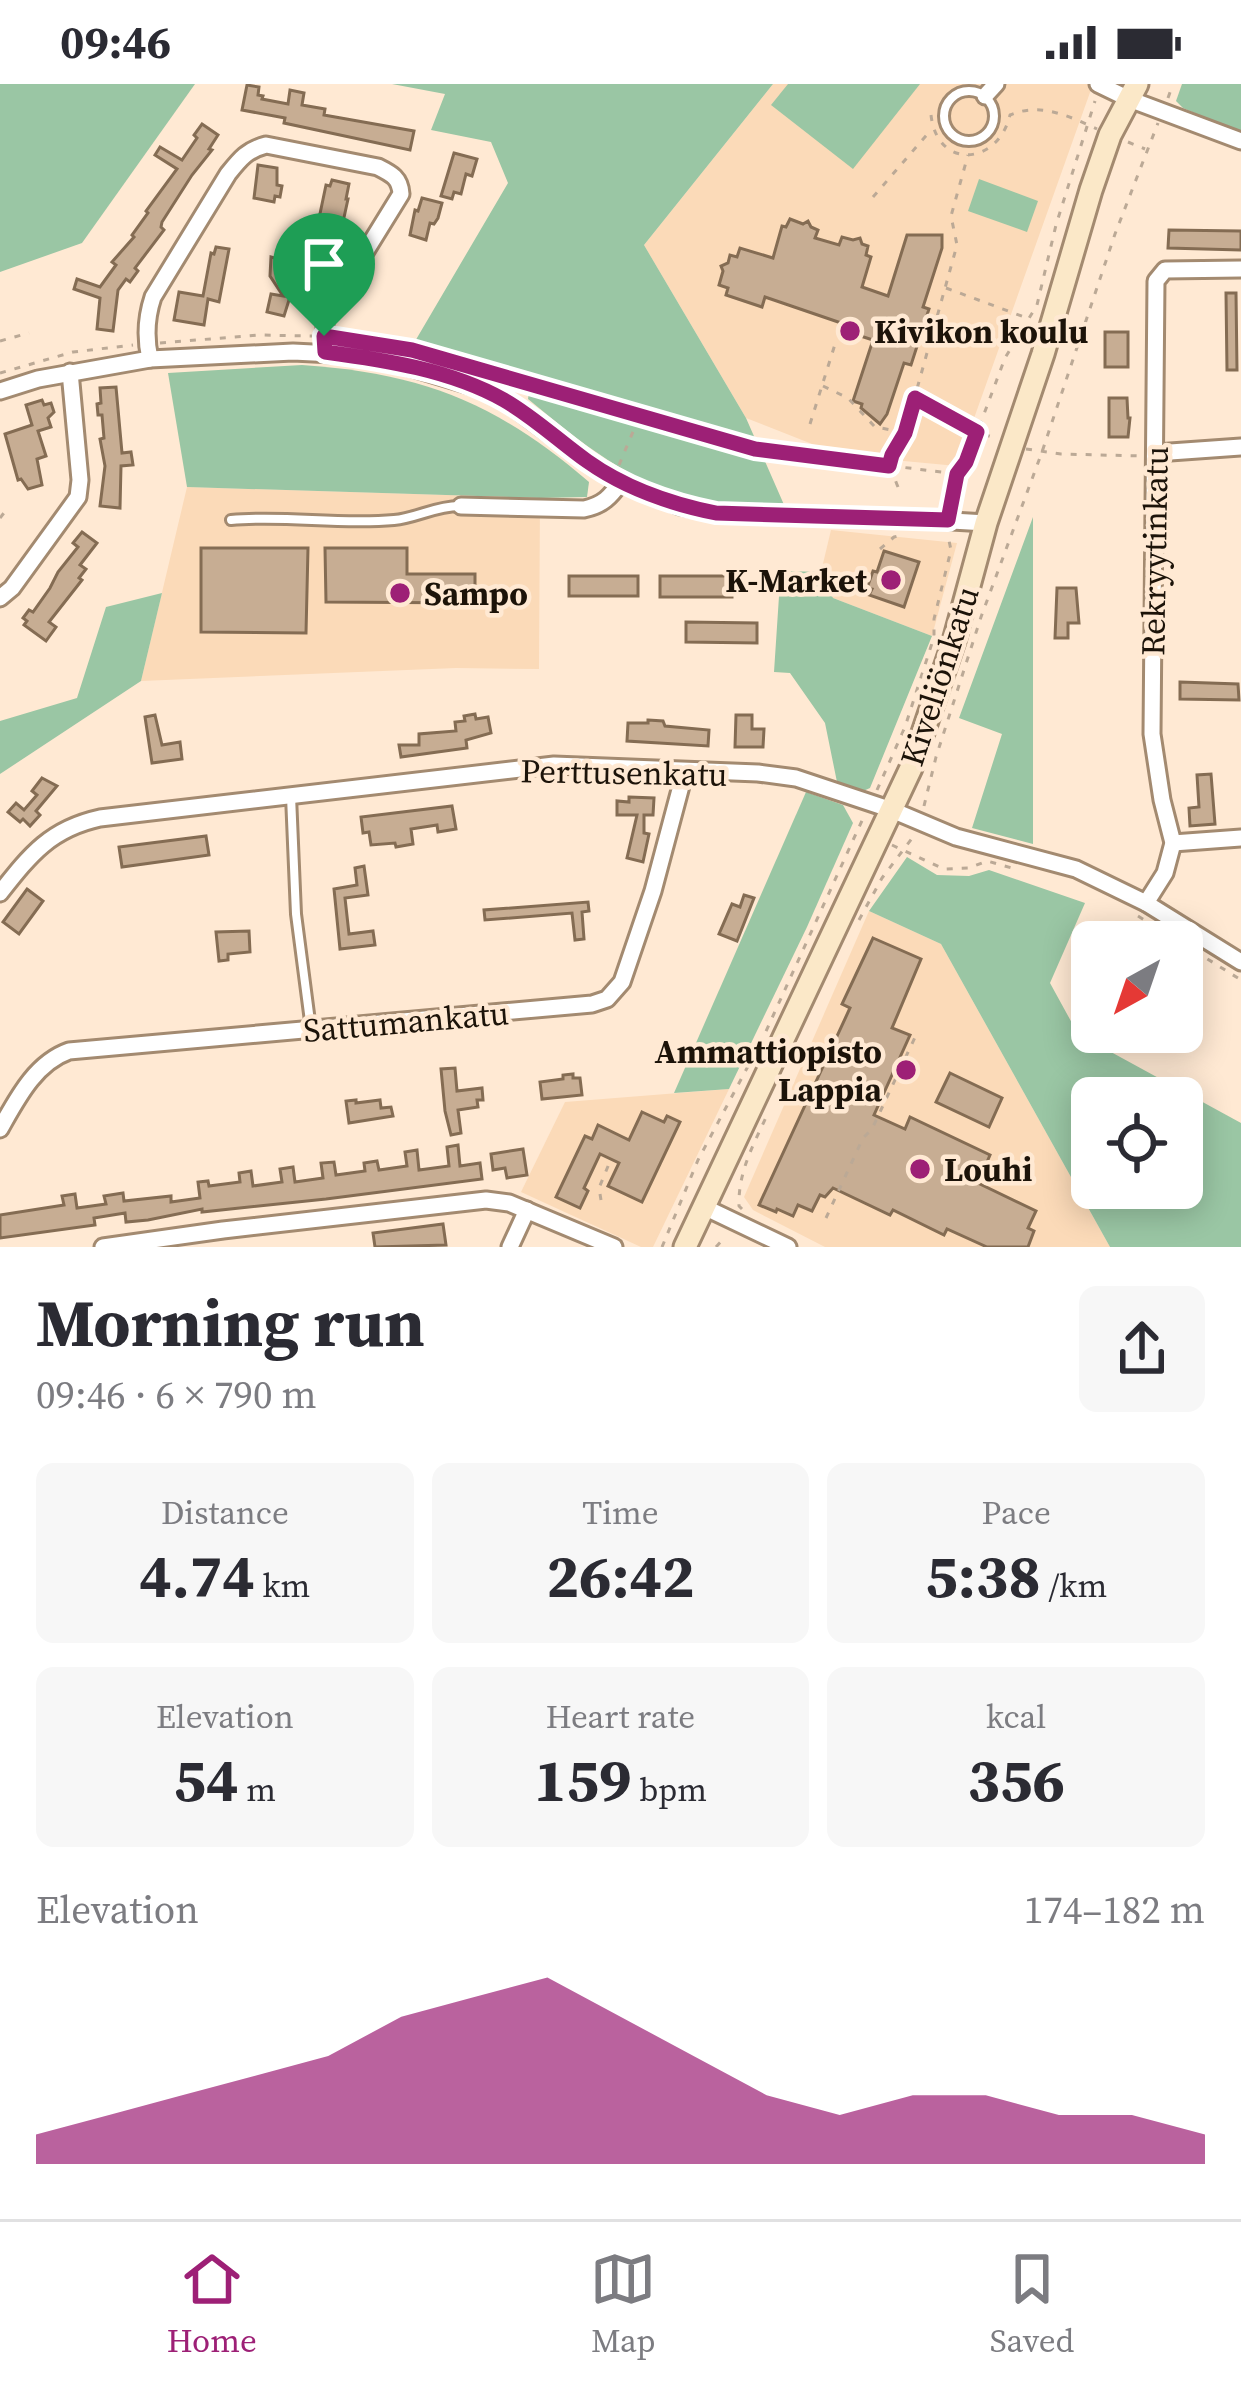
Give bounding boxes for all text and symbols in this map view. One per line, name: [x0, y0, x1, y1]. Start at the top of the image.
text: 09:46: [60, 11, 171, 73]
pin: [273, 213, 375, 336]
icon: arrive: [291, 231, 357, 297]
place label: Kivikon koulu: [874, 309, 1088, 354]
marker: Kivikon koulu: [837, 318, 863, 344]
street label: Rekryytinkatu: [1130, 446, 1179, 656]
place label: K-Market: [725, 558, 868, 603]
marker: K-Market: [878, 567, 904, 593]
place label: Sampo: [424, 571, 528, 616]
marker: Sampo: [387, 580, 413, 606]
street label: Kiveliönkatu: [889, 581, 990, 772]
street label: Perttusenkatu: [520, 748, 728, 797]
north arrow: [1071, 921, 1203, 1053]
map controls: [1071, 921, 1203, 1209]
street label: Sattumankatu: [302, 990, 511, 1053]
place label: Ammattiopisto Lappia: [654, 1029, 882, 1112]
marker: Ammattiopisto Lappia: [893, 1057, 919, 1083]
button: locate: [1071, 1077, 1203, 1209]
place label: Louhi: [944, 1147, 1033, 1192]
marker: Louhi: [907, 1156, 933, 1182]
text: Morning run: [36, 1278, 425, 1368]
button: share: [1079, 1286, 1205, 1412]
text: 09:46 · 6 × 790 m: [36, 1368, 317, 1421]
text: Distance: [161, 1490, 289, 1535]
text: Time: [582, 1490, 659, 1535]
text: Pace: [982, 1490, 1051, 1535]
text: 4.74: [139, 1535, 255, 1617]
text: 26:42: [546, 1535, 695, 1617]
text: 5:38: [925, 1535, 1041, 1617]
text: km: [255, 1563, 310, 1608]
text: /km: [1041, 1563, 1107, 1608]
text: Elevation: [156, 1694, 294, 1739]
text: Heart rate: [546, 1694, 695, 1739]
text: kcal: [986, 1694, 1046, 1739]
text: 54: [174, 1739, 239, 1821]
text: 159: [534, 1739, 632, 1821]
text: 356: [967, 1739, 1065, 1821]
text: m: [239, 1767, 276, 1812]
text: bpm: [632, 1767, 707, 1812]
text: Elevation: [36, 1883, 199, 1936]
text: 174–182 m: [1024, 1883, 1205, 1936]
tab: Home: [167, 2246, 257, 2363]
tab: Map: [590, 2246, 656, 2363]
tab: Saved: [990, 2246, 1074, 2363]

